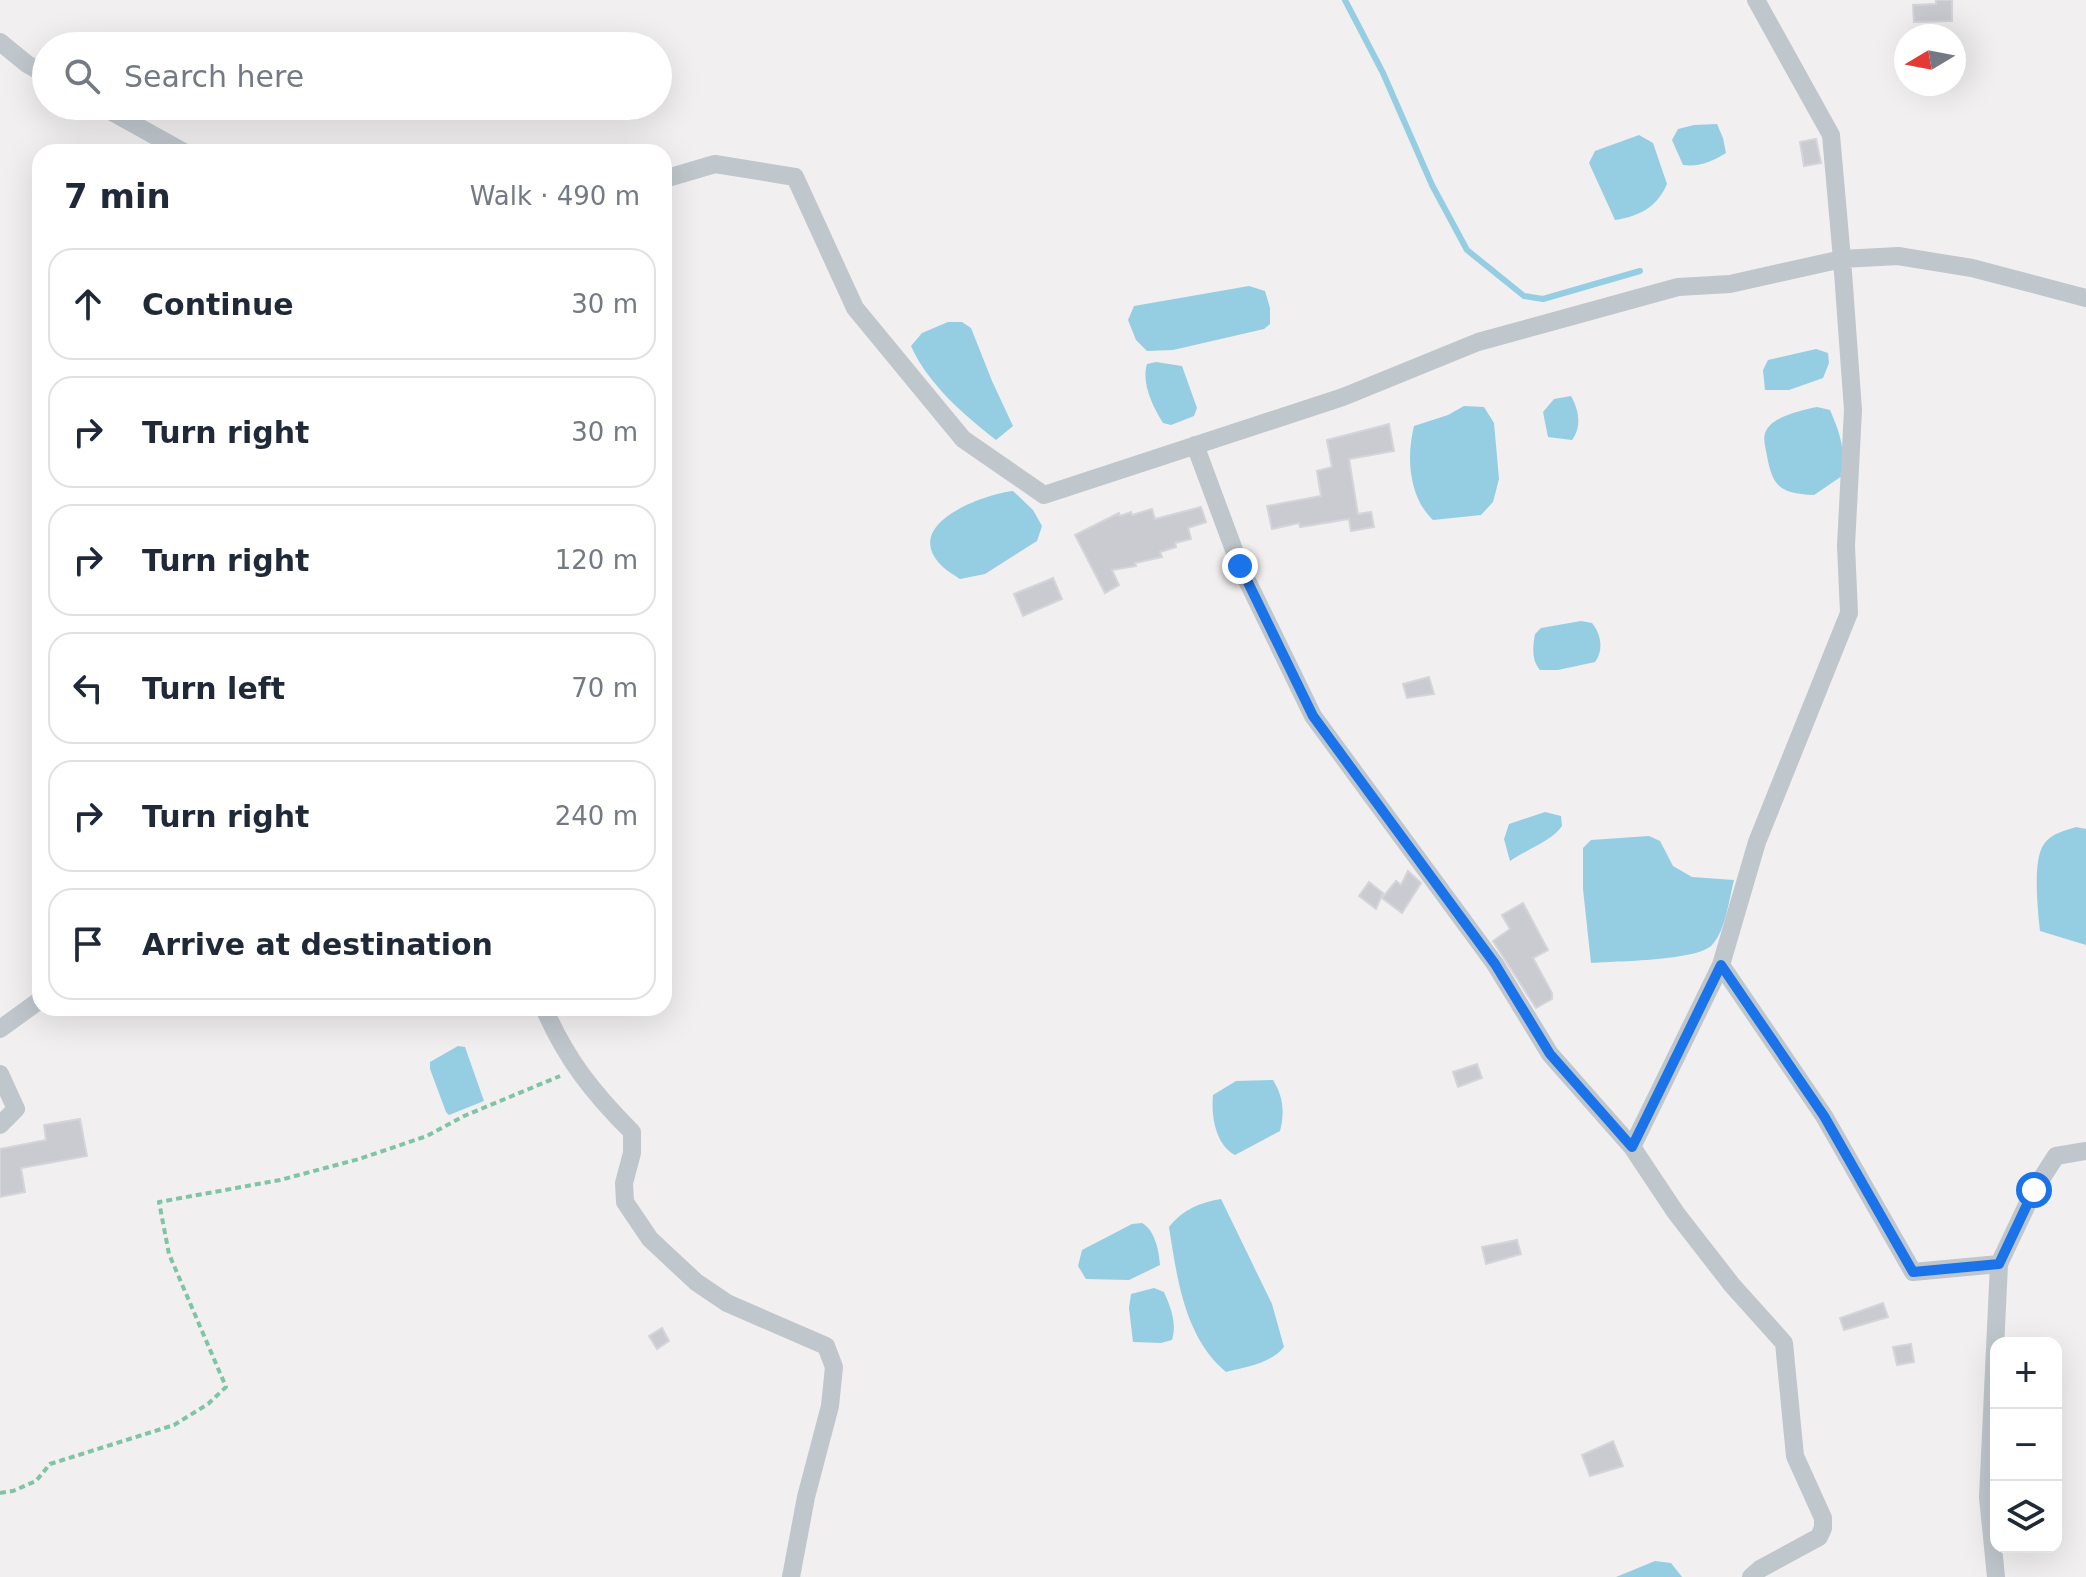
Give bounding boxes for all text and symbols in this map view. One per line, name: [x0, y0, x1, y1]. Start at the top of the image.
north arrow: [1894, 24, 1966, 96]
search box: [32, 32, 672, 120]
icon: search: [60, 54, 104, 98]
text: Search here: [124, 59, 304, 94]
text: 7 min: [64, 176, 171, 216]
text: Walk · 490 m: [470, 181, 640, 211]
icon: ahead: [66, 282, 110, 326]
text: Continue: [142, 287, 294, 322]
text: 30 m: [571, 289, 638, 319]
icon: right: [66, 410, 110, 454]
text: Turn right: [142, 415, 309, 450]
text: 30 m: [571, 417, 638, 447]
icon: right: [66, 538, 110, 582]
text: Turn right: [142, 543, 309, 578]
text: 120 m: [555, 545, 638, 575]
route end: [1222, 548, 1258, 584]
icon: left: [66, 666, 110, 710]
text: Turn left: [142, 671, 285, 706]
text: 70 m: [571, 673, 638, 703]
icon: right: [66, 794, 110, 838]
text: Turn right: [142, 799, 309, 834]
text: 240 m: [555, 801, 638, 831]
icon: arrive: [66, 922, 110, 966]
text: Arrive at destination: [142, 927, 493, 962]
route start: [2016, 1172, 2052, 1208]
map controls: [1990, 1337, 2062, 1553]
button: +: [1990, 1337, 2062, 1409]
button: −: [1990, 1409, 2062, 1481]
button: layers: [1990, 1481, 2062, 1553]

